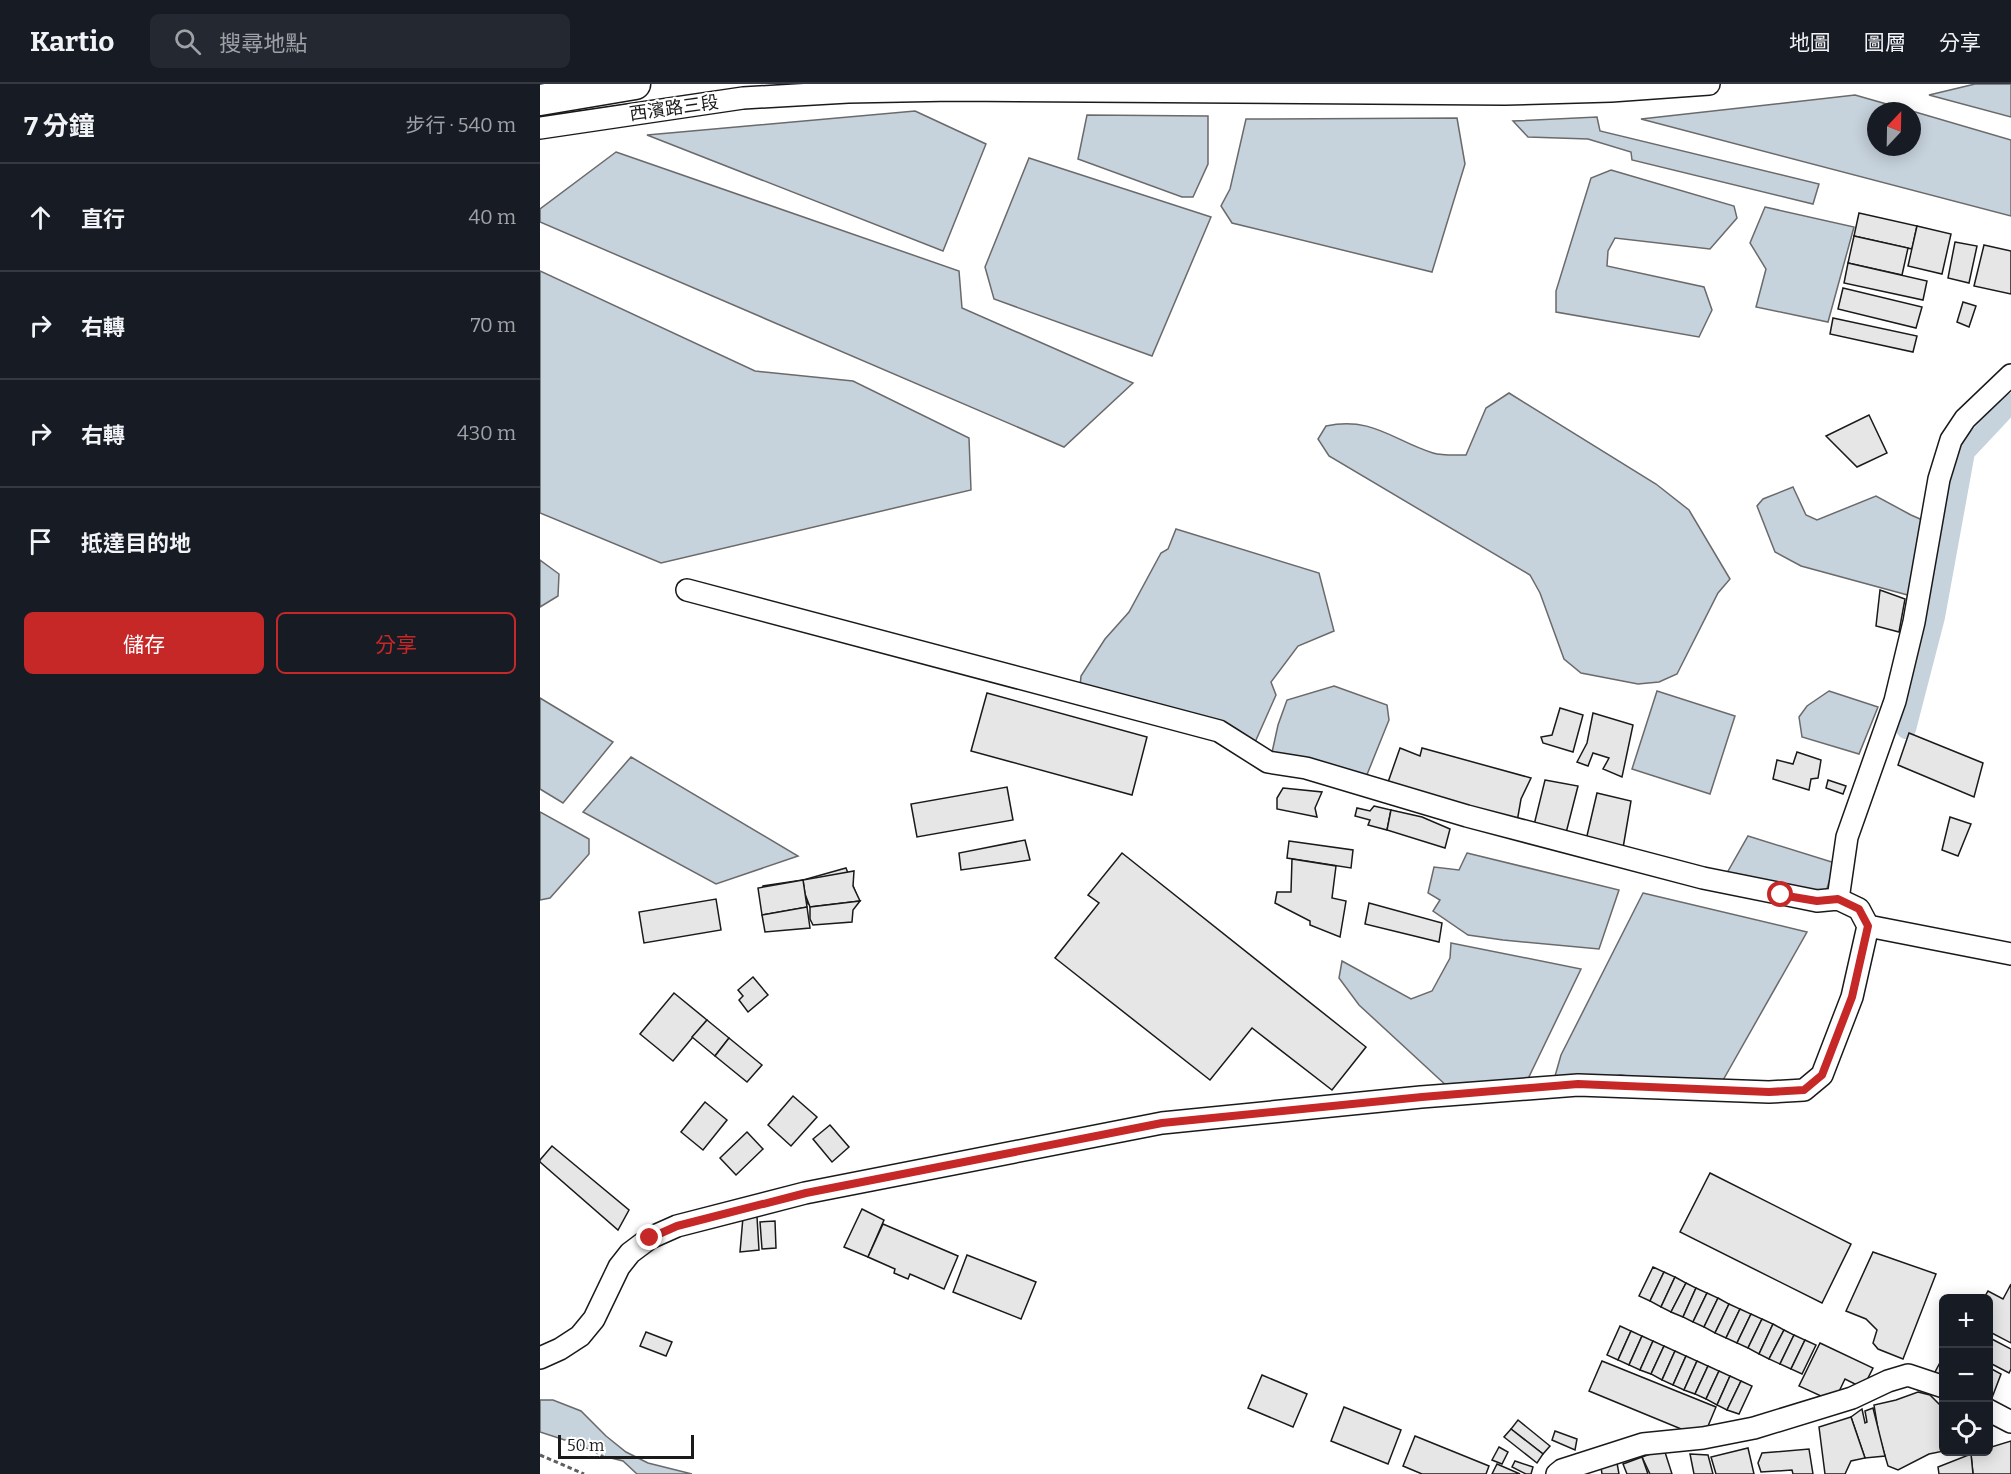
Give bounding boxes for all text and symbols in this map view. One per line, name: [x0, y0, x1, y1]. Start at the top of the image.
search box: [150, 14, 570, 68]
text: Kartio: [30, 25, 114, 58]
icon: search: [171, 25, 204, 58]
text: 搜尋地點: [219, 30, 307, 57]
text: 地圖: [1789, 30, 1831, 56]
text: 圖層: [1864, 30, 1906, 56]
text: 分享: [1939, 30, 1981, 56]
street label: 西濱路三段: [628, 91, 720, 125]
north arrow: [1867, 102, 1921, 156]
text: 7 分鐘: [24, 111, 95, 142]
text: 步行 · 540 m: [406, 113, 516, 137]
icon: ahead: [24, 201, 57, 234]
text: 40 m: [468, 205, 516, 229]
text: 直行: [81, 206, 125, 233]
icon: right: [24, 309, 57, 342]
text: 70 m: [470, 313, 516, 337]
text: 右轉: [81, 314, 125, 341]
icon: right: [24, 417, 57, 450]
text: 430 m: [457, 421, 516, 445]
text: 右轉: [81, 422, 125, 449]
icon: arrive: [24, 525, 57, 558]
text: 抵達目的地: [81, 530, 191, 557]
button: 儲存: [24, 612, 264, 674]
button: 分享: [276, 612, 516, 674]
route start: [1767, 881, 1793, 907]
route end: [636, 1224, 662, 1250]
map controls: [1939, 1294, 1993, 1456]
button: +: [1939, 1294, 1993, 1348]
button: −: [1939, 1348, 1993, 1402]
button: locate: [1939, 1402, 1993, 1456]
scale bar: [558, 1432, 694, 1460]
text: 50 m: [567, 1436, 604, 1455]

